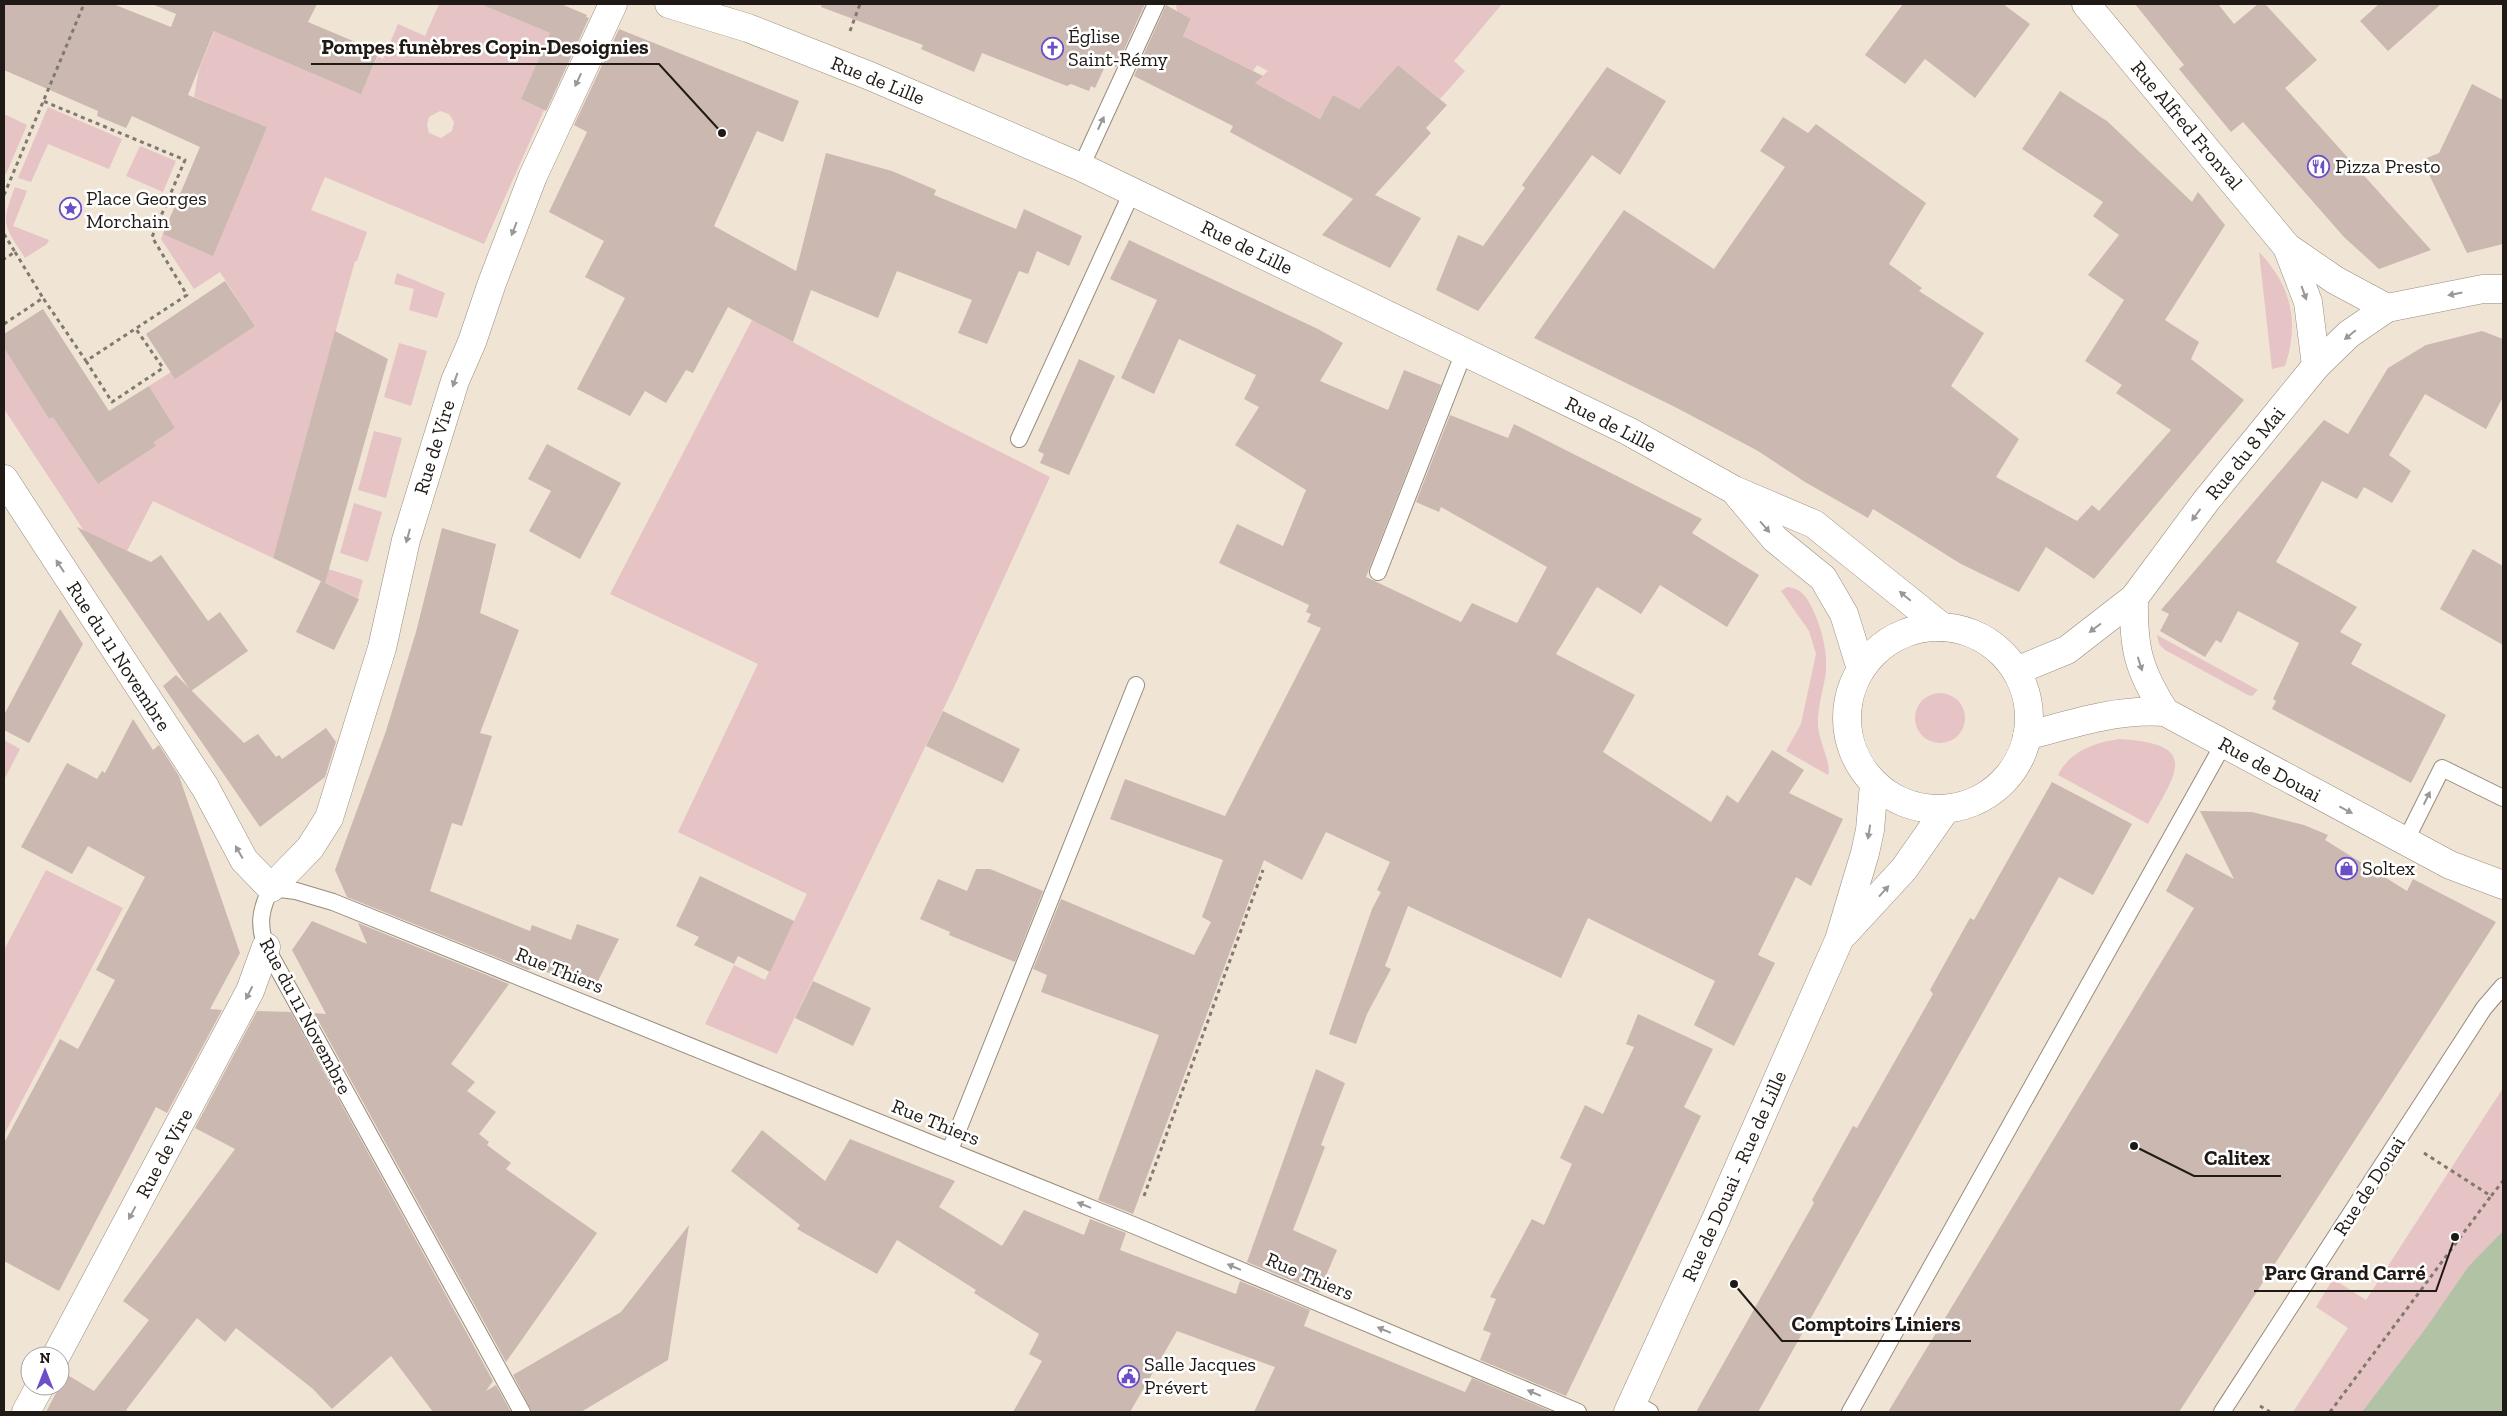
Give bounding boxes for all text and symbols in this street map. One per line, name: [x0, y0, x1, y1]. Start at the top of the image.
place label: Église Saint-Rémy: [1068, 24, 1169, 71]
callout: Pompes funèbres Copin-Desoignies: [311, 28, 659, 64]
text: Pompes funèbres Copin-Desoignies: [321, 34, 649, 59]
church icon: Église Saint-Rémy: [1040, 36, 1064, 60]
street label: Rue de Lille: [828, 50, 928, 110]
street label: Rue Alfred Fronval: [2126, 56, 2248, 194]
one-way arrow: [574, 73, 582, 87]
one-way arrow: [1098, 116, 1106, 130]
restaurant icon: Pizza Presto: [2307, 154, 2331, 178]
place label: Pizza Presto: [2335, 154, 2441, 178]
place label: Place Georges Morchain: [86, 186, 207, 233]
place icon: Place Georges Morchain: [58, 197, 82, 221]
street label: Rue de Lille: [1197, 215, 1297, 279]
one-way arrow: [509, 222, 517, 236]
one-way arrow: [2301, 285, 2308, 300]
one-way arrow: [2447, 290, 2463, 298]
one-way arrow: [2343, 329, 2356, 340]
one-way arrow: [451, 373, 459, 388]
street label: Rue de Lille: [1561, 391, 1661, 457]
street label: Rue de Vire: [408, 397, 460, 497]
street label: Rue du 8 Mai: [2200, 402, 2290, 504]
one-way arrow: [2191, 508, 2201, 522]
one-way arrow: [1760, 521, 1771, 534]
one-way arrow: [404, 528, 412, 543]
one-way arrow: [56, 559, 65, 572]
street label: Rue du 11 Novembre: [62, 577, 176, 735]
one-way arrow: [1899, 590, 1912, 601]
one-way arrow: [2088, 623, 2102, 633]
one-way arrow: [2137, 657, 2145, 672]
street label: Rue de Douai: [2215, 731, 2326, 807]
one-way arrow: [2423, 791, 2431, 805]
one-way arrow: [2339, 806, 2353, 815]
one-way arrow: [1865, 824, 1873, 840]
one-way arrow: [235, 845, 244, 858]
shop icon: Soltex: [2334, 856, 2358, 880]
place label: Soltex: [2362, 856, 2415, 880]
one-way arrow: [1878, 885, 1890, 897]
street label: Rue du 11 Novembre: [255, 934, 357, 1098]
street label: Rue Thiers: [512, 941, 608, 999]
one-way arrow: [245, 985, 253, 1000]
street label: Rue de Douai - Rue de Lille: [1677, 1067, 1791, 1285]
street label: Rue Thiers: [888, 1093, 984, 1151]
street label: Rue de Vire: [130, 1104, 198, 1202]
street label: Rue de Douai: [2328, 1132, 2410, 1240]
callout: Calitex: [2194, 1140, 2281, 1176]
text: Calitex: [2204, 1145, 2270, 1170]
one-way arrow: [1076, 1201, 1091, 1209]
one-way arrow: [127, 1207, 136, 1220]
street label: Rue Thiers: [1263, 1247, 1357, 1305]
callout: Parc Grand Carré: [2254, 1255, 2436, 1291]
text: Parc Grand Carré: [2264, 1260, 2426, 1285]
one-way arrow: [1227, 1263, 1241, 1271]
callout: Comptoirs Liniers: [1782, 1305, 1971, 1341]
text: Comptoirs Liniers: [1791, 1311, 1961, 1336]
one-way arrow: [1376, 1326, 1391, 1334]
north arrow: [20, 1346, 70, 1396]
text: N: [40, 1350, 51, 1367]
place label: Salle Jacques Prévert: [1144, 1352, 1256, 1399]
public building icon: Salle Jacques Prévert: [1116, 1364, 1140, 1388]
one-way arrow: [1526, 1389, 1541, 1396]

